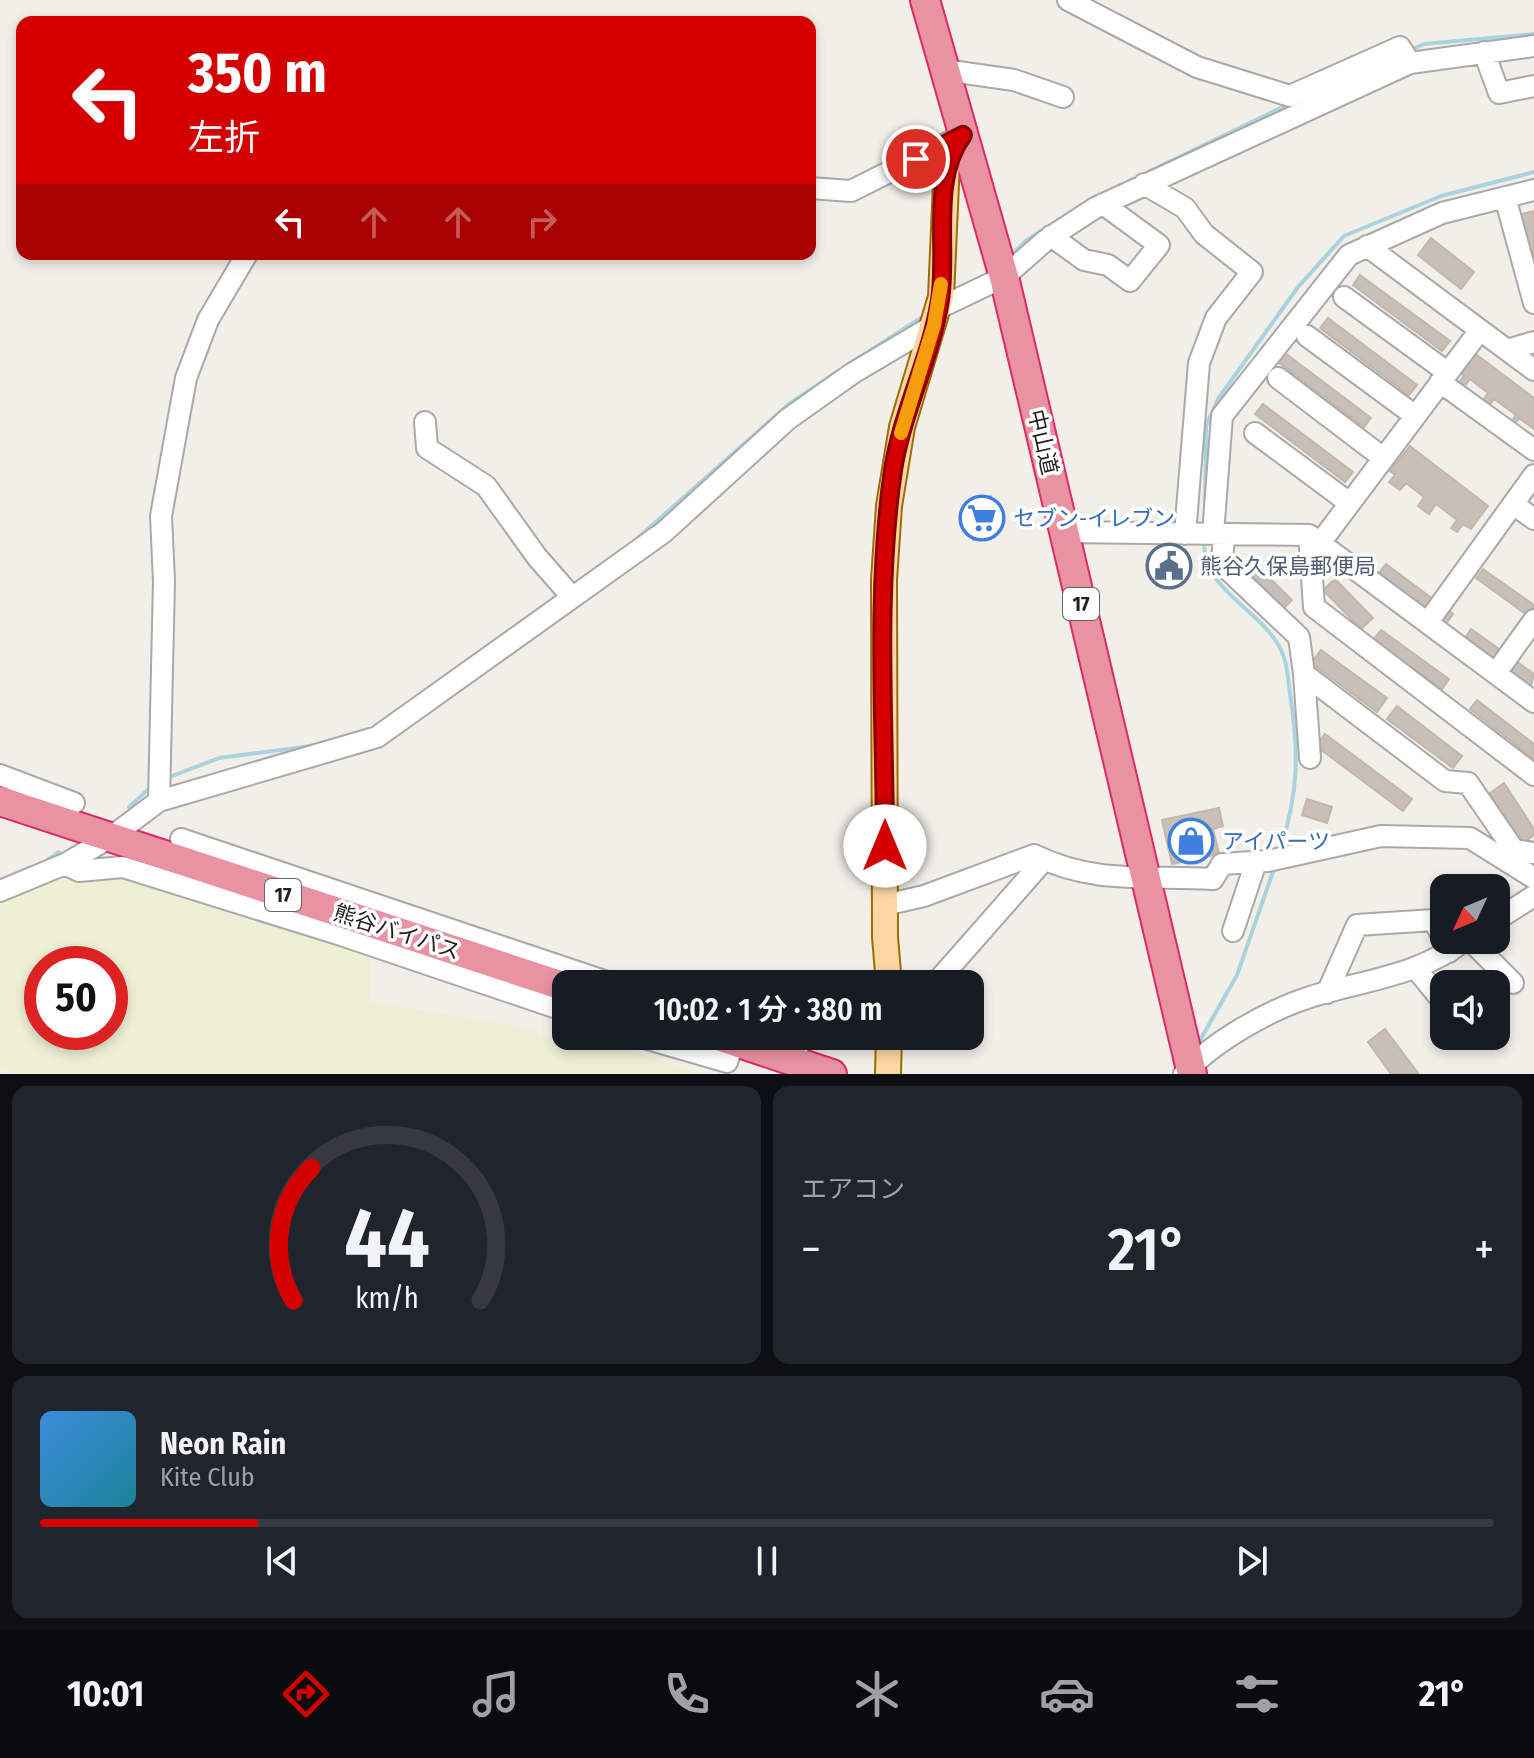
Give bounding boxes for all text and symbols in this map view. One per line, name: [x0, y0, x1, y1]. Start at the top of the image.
text: 350 m: [188, 40, 327, 107]
icon: left: [56, 48, 160, 152]
text: 左折: [188, 116, 260, 160]
pin: [882, 125, 950, 193]
icon: arrive: [894, 137, 938, 181]
icon: left: [268, 200, 312, 244]
icon: ahead: [352, 200, 396, 244]
icon: ahead: [436, 200, 480, 244]
icon: right: [520, 200, 564, 244]
street label: 中山道: [1022, 407, 1064, 477]
supermarket icon: セブン-イレブン: [958, 494, 1006, 542]
place label: セブン-イレブン: [1013, 505, 1175, 532]
public building icon: 熊谷久保島郵便局: [1145, 542, 1193, 590]
place label: 熊谷久保島郵便局: [1200, 553, 1376, 580]
road number: 17: [1063, 588, 1099, 620]
position arrow: [843, 804, 927, 888]
shop icon: アイパーツ: [1167, 817, 1215, 865]
place label: アイパーツ: [1222, 828, 1330, 855]
north arrow: [1430, 874, 1510, 954]
map controls: [1430, 874, 1510, 1050]
road number: 17: [265, 879, 301, 911]
street label: 熊谷バイパス: [330, 899, 464, 965]
speed limit sign: 50: [24, 946, 128, 1050]
button: sound: [1430, 970, 1510, 1050]
text: 10:02 · 1 分 · 380 m: [654, 992, 882, 1028]
text: エアコン: [801, 1174, 905, 1205]
text: 44: [344, 1189, 429, 1289]
text: 21°: [1108, 1214, 1187, 1286]
text: −: [801, 1223, 821, 1276]
text: +: [1474, 1223, 1494, 1276]
text: km/h: [355, 1281, 418, 1316]
text: Neon Rain: [160, 1426, 286, 1462]
text: Kite Club: [160, 1462, 255, 1493]
icon: previous: [260, 1539, 304, 1583]
icon: pause: [745, 1539, 789, 1583]
icon: next: [1230, 1539, 1274, 1583]
icon: directions: [278, 1666, 334, 1722]
icon: music: [468, 1666, 524, 1722]
icon: phone: [659, 1666, 715, 1722]
icon: climate: [849, 1666, 905, 1722]
icon: car: [1039, 1666, 1095, 1722]
icon: filters: [1229, 1666, 1285, 1722]
text: 10:01: [67, 1672, 144, 1716]
text: 21°: [1419, 1672, 1467, 1716]

